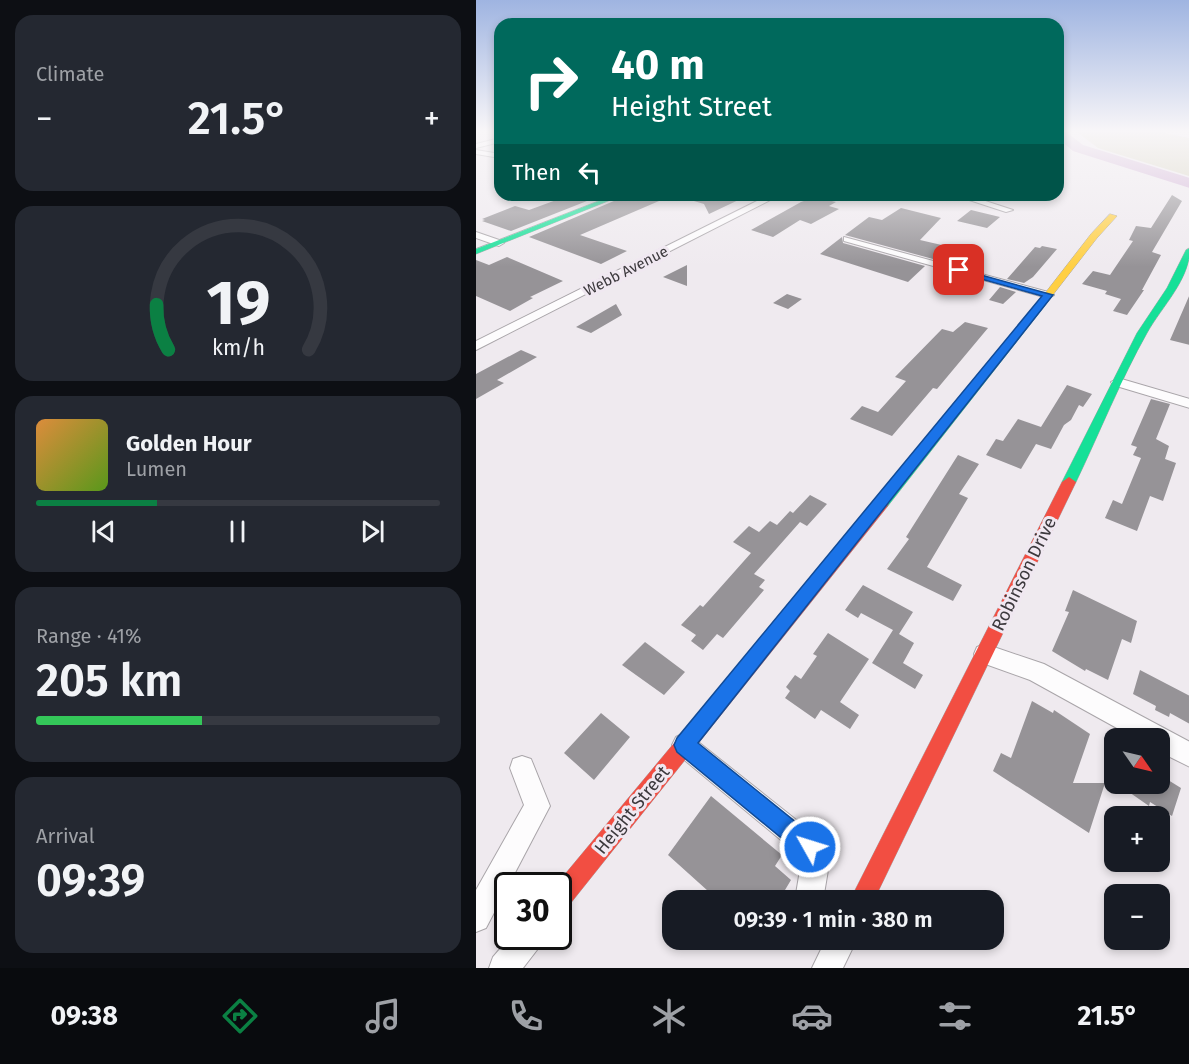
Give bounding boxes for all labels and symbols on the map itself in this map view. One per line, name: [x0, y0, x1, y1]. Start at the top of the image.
street label: Webb Avenue: [581, 242, 671, 300]
pin: [933, 244, 984, 295]
street label: Robinson Drive: [987, 513, 1061, 635]
north arrow: [1104, 728, 1170, 794]
street label: Height Street: [590, 761, 675, 859]
position arrow: [778, 815, 842, 879]
speed limit sign: 30: [494, 872, 572, 950]

